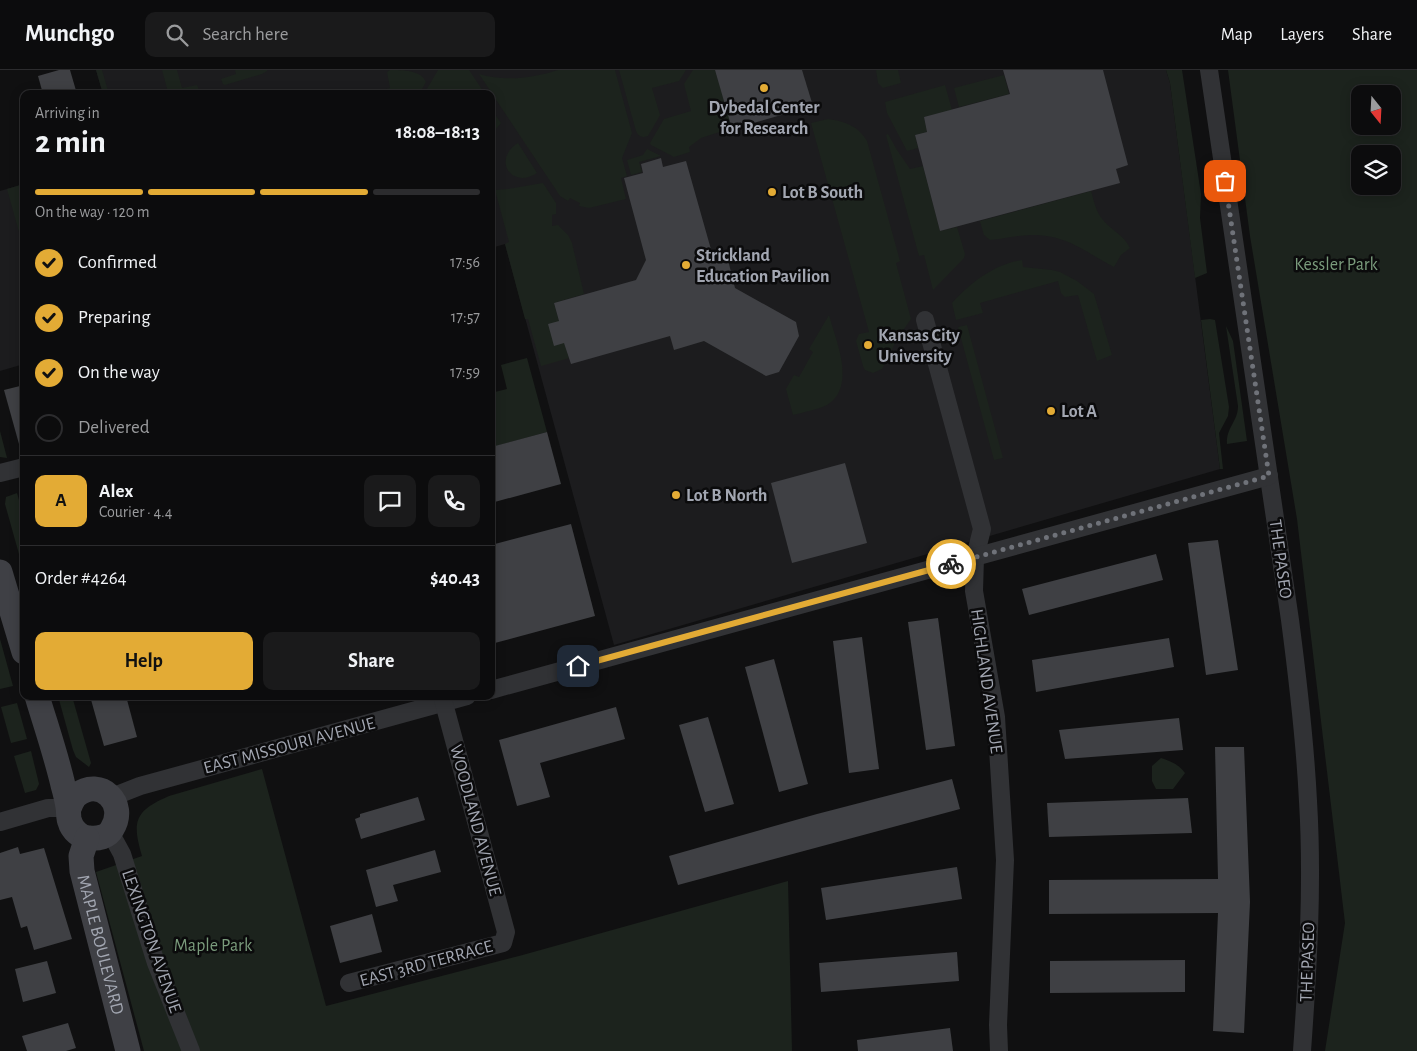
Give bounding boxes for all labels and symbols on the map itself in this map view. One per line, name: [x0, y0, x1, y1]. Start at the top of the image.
marker: Dybedal Center for Research: [758, 82, 770, 94]
north arrow: [1351, 85, 1401, 135]
place label: Dybedal Center for Research: [708, 99, 820, 138]
pin: [1204, 160, 1246, 202]
place label: Lot B South: [782, 184, 863, 202]
marker: Lot B South: [766, 186, 778, 198]
place label: Strickland Education Pavilion: [696, 247, 829, 286]
park label: Kessler Park: [1294, 256, 1379, 274]
marker: Strickland Education Pavilion: [680, 259, 692, 271]
place label: Kansas City University: [878, 327, 961, 366]
marker: Kansas City University: [862, 339, 874, 351]
place label: Lot A: [1061, 403, 1097, 421]
marker: Lot A: [1045, 405, 1057, 417]
place label: Lot B North: [686, 487, 767, 505]
marker: Lot B North: [670, 489, 682, 501]
street label: THE PASEO: [1266, 518, 1294, 600]
courier: [926, 539, 976, 589]
street label: HIGHLAND AVENUE: [967, 608, 1005, 755]
pin: [557, 645, 599, 687]
street label: EAST MISSOURI AVENUE: [202, 714, 377, 778]
street label: WOODLAND AVENUE: [446, 743, 504, 898]
street label: LEXINGTON AVENUE: [118, 867, 184, 1016]
street label: MAPLE BOULEVARD: [73, 873, 126, 1017]
street label: THE PASEO: [1298, 922, 1318, 1002]
park label: Maple Park: [174, 937, 253, 955]
street label: EAST 3RD TERRACE: [358, 937, 495, 990]

